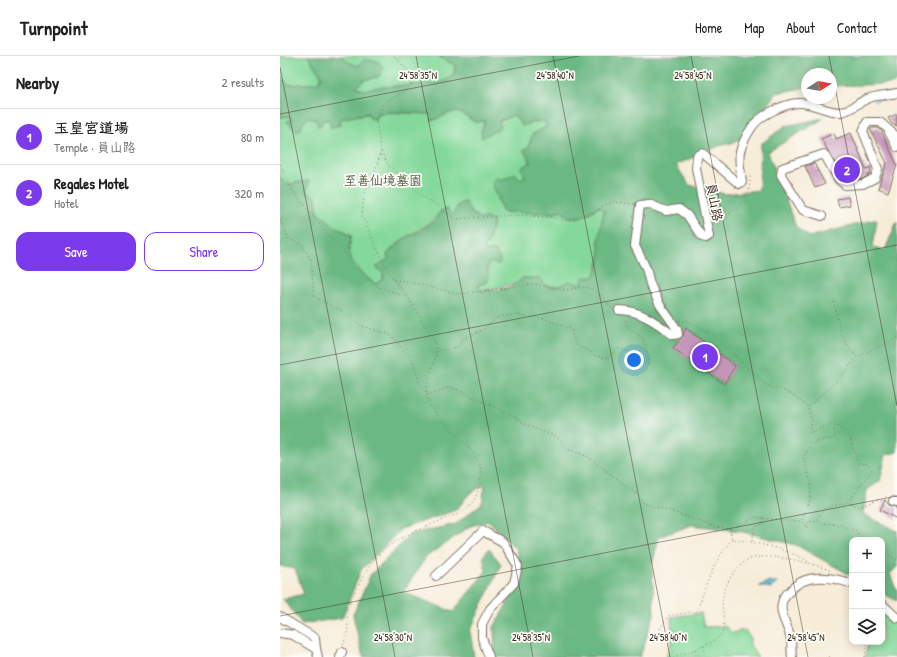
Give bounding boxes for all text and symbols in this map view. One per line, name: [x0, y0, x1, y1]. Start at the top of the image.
text: Turnpoint: [20, 15, 88, 41]
text: Home: [695, 18, 722, 37]
text: Map: [744, 18, 764, 37]
text: About: [786, 18, 815, 37]
text: Contact: [837, 18, 877, 37]
north arrow: [801, 68, 837, 104]
text: 24°58'35"N: [399, 69, 437, 82]
text: 24°58'40"N: [536, 69, 574, 82]
text: 24°58'45"N: [674, 69, 712, 82]
text: Nearby: [16, 71, 59, 94]
text: 2 results: [222, 73, 264, 91]
text: 玉皇宮道場: [54, 117, 129, 138]
text: 1: [27, 128, 31, 146]
text: 80 m: [241, 128, 264, 146]
text: Temple · 員山路: [54, 138, 136, 156]
pin: 2: [834, 155, 860, 185]
park label: 至善仙境墓園: [344, 171, 422, 189]
text: Regales Motel: [54, 173, 129, 194]
street label: 員山路: [702, 181, 728, 223]
text: 2: [26, 184, 32, 202]
text: 320 m: [234, 184, 264, 202]
text: Hotel: [54, 194, 78, 212]
button: Save: [16, 232, 136, 271]
button: Share: [144, 232, 264, 271]
pin: 1: [692, 342, 718, 372]
your location: [624, 350, 644, 370]
map controls: [849, 537, 885, 645]
button: +: [849, 537, 885, 573]
button: −: [849, 573, 885, 609]
button: layers: [849, 609, 885, 645]
text: 24°58'30"N: [374, 631, 412, 644]
text: 24°58'35"N: [512, 631, 550, 644]
text: 24°58'40"N: [649, 631, 687, 644]
text: 24°58'45"N: [787, 631, 825, 644]

